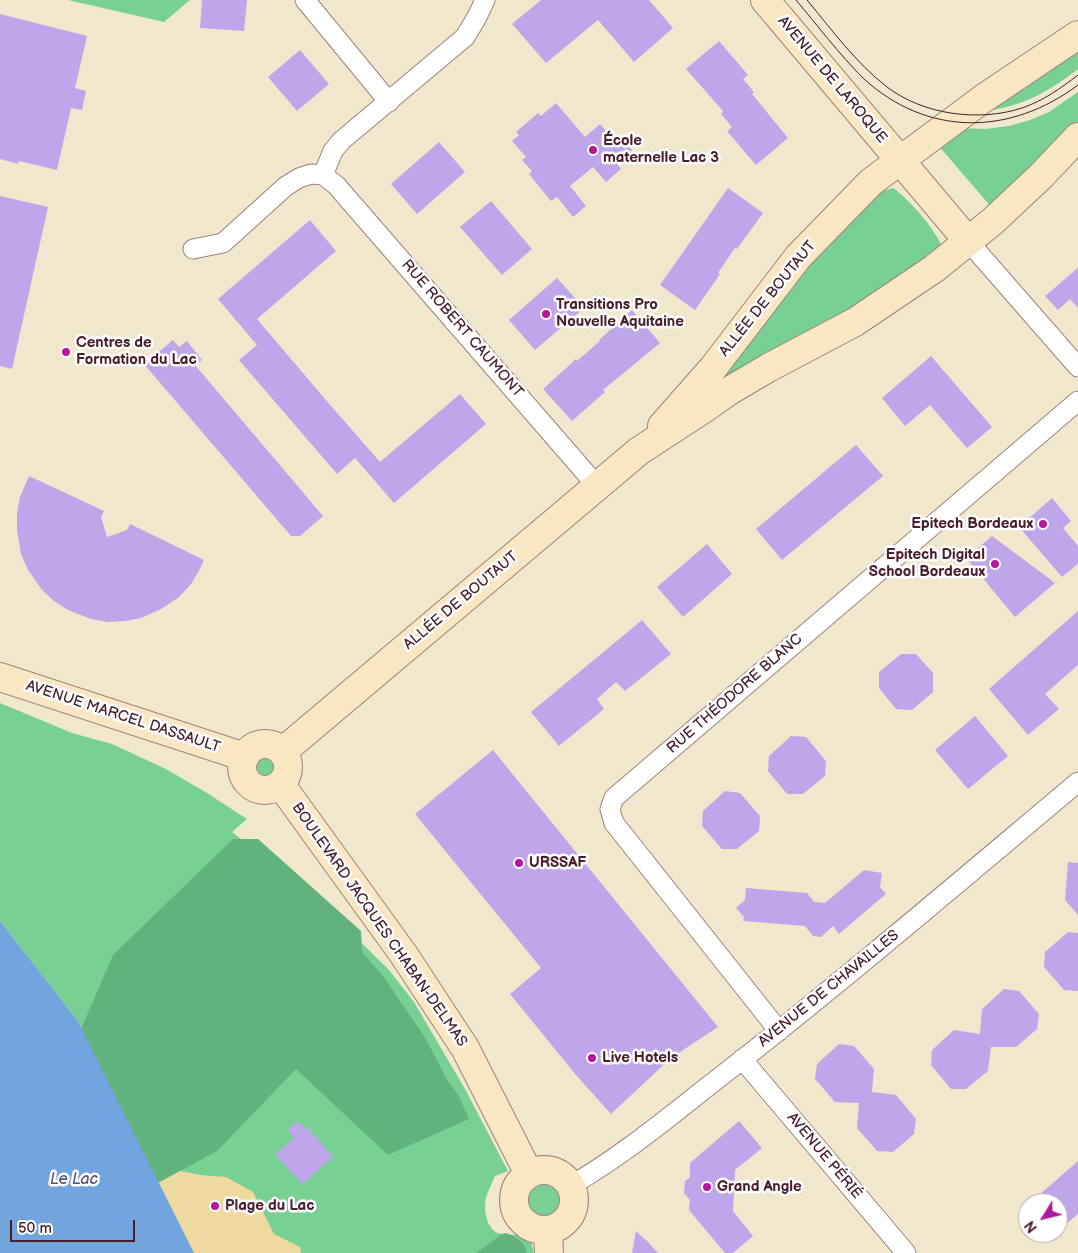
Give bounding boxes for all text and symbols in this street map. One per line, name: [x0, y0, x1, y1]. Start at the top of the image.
street label: AVENUE DE LAROQUE: [774, 13, 890, 147]
place label: École maternelle Lac 3: [603, 132, 719, 167]
marker: École maternelle Lac 3: [587, 144, 599, 156]
street label: ALLÉE DE BOUTAUT: [716, 237, 820, 361]
street label: RUE ROBERT CAUMONT: [397, 256, 527, 402]
place label: Transitions Pro Nouvelle Aquitaine: [556, 296, 684, 331]
marker: Transitions Pro Nouvelle Aquitaine: [540, 308, 552, 320]
place label: Centres de Formation du Lac: [76, 334, 197, 369]
marker: Centres de Formation du Lac: [60, 346, 72, 358]
place label: Epitech Bordeaux: [911, 515, 1033, 533]
marker: Epitech Bordeaux: [1037, 518, 1049, 530]
place label: Epitech Digital School Bordeaux: [869, 546, 985, 581]
street label: ALLÉE DE BOUTAUT: [400, 548, 522, 654]
marker: Epitech Digital School Bordeaux: [989, 558, 1001, 570]
street label: RUE THÉODORE BLANC: [664, 630, 806, 758]
street label: AVENUE MARCEL DASSAULT: [24, 677, 222, 757]
street label: BOULEVARD JACQUES CHABAN-DELMAS: [287, 799, 471, 1051]
place label: URSSAF: [529, 854, 586, 872]
marker: URSSAF: [513, 857, 525, 869]
street label: AVENUE DE CHAVAILLES: [755, 927, 903, 1051]
place label: Live Hotels: [602, 1049, 678, 1067]
marker: Live Hotels: [586, 1052, 598, 1064]
street label: AVENUE PÉRIÉ: [783, 1109, 865, 1203]
water label: Le Lac: [50, 1170, 98, 1190]
place label: Grand Angle: [717, 1178, 802, 1196]
marker: Grand Angle: [701, 1181, 713, 1193]
north arrow: [1018, 1193, 1068, 1243]
place label: Plage du Lac: [225, 1197, 314, 1215]
marker: Plage du Lac: [209, 1200, 221, 1212]
scale bar: [12, 1210, 138, 1242]
text: N: [1021, 1217, 1041, 1236]
text: 50 m: [18, 1219, 52, 1238]

